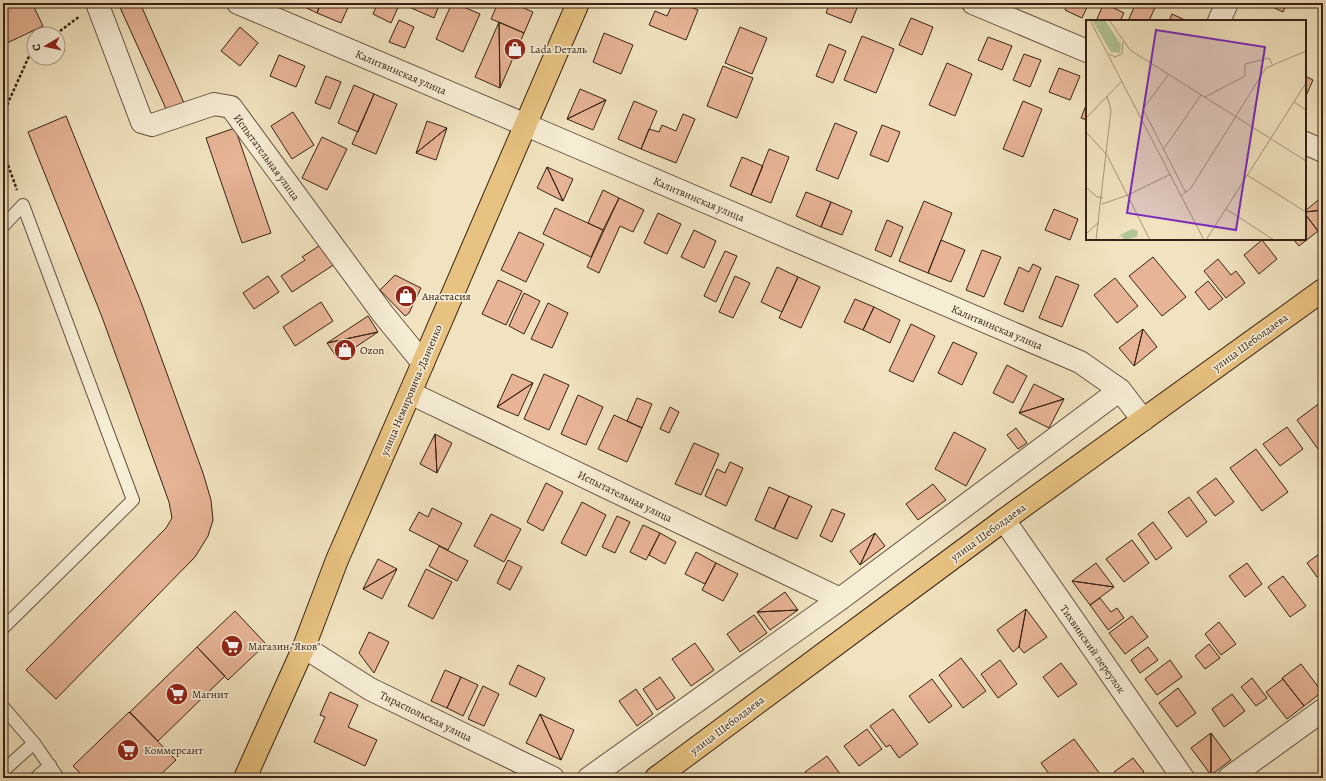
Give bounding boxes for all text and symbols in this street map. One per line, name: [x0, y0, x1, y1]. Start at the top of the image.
inset map: [1086, 20, 1306, 240]
north arrow: [26, 26, 66, 66]
shop icon: Lada Dеталь: [502, 36, 528, 62]
place label: Lada Dеталь: [530, 42, 587, 57]
text: С: [29, 43, 45, 52]
street label: Калитвинская улица: [353, 46, 450, 99]
street label: Испытательная улица: [230, 111, 304, 204]
street label: Калитвинская улица: [651, 173, 748, 226]
shop icon: Анастасия: [393, 283, 419, 309]
place label: Анастасия: [421, 289, 471, 304]
street label: Калитвинская улица: [949, 301, 1046, 354]
street label: улица Шеболдаева: [1209, 310, 1292, 375]
street label: улица Немировича-Данченко: [377, 322, 446, 459]
shop icon: Ozon: [332, 337, 358, 363]
place label: Ozon: [360, 343, 384, 358]
street label: Испытательная улица: [575, 467, 675, 526]
street label: улица Шеболдаева: [947, 500, 1030, 565]
street label: Тихвинский переулок: [1056, 602, 1129, 697]
supermarket icon: Магазин "Яков": [219, 633, 245, 659]
place label: Магазин "Яков": [248, 639, 320, 654]
supermarket icon: Магнит: [164, 681, 190, 707]
place label: Магнит: [192, 687, 229, 702]
street label: Тираспольская улица: [377, 688, 475, 746]
street label: улица Шеболдаева: [686, 692, 768, 759]
supermarket icon: Коммерсант: [115, 737, 141, 763]
place label: Коммерсант: [144, 743, 203, 758]

